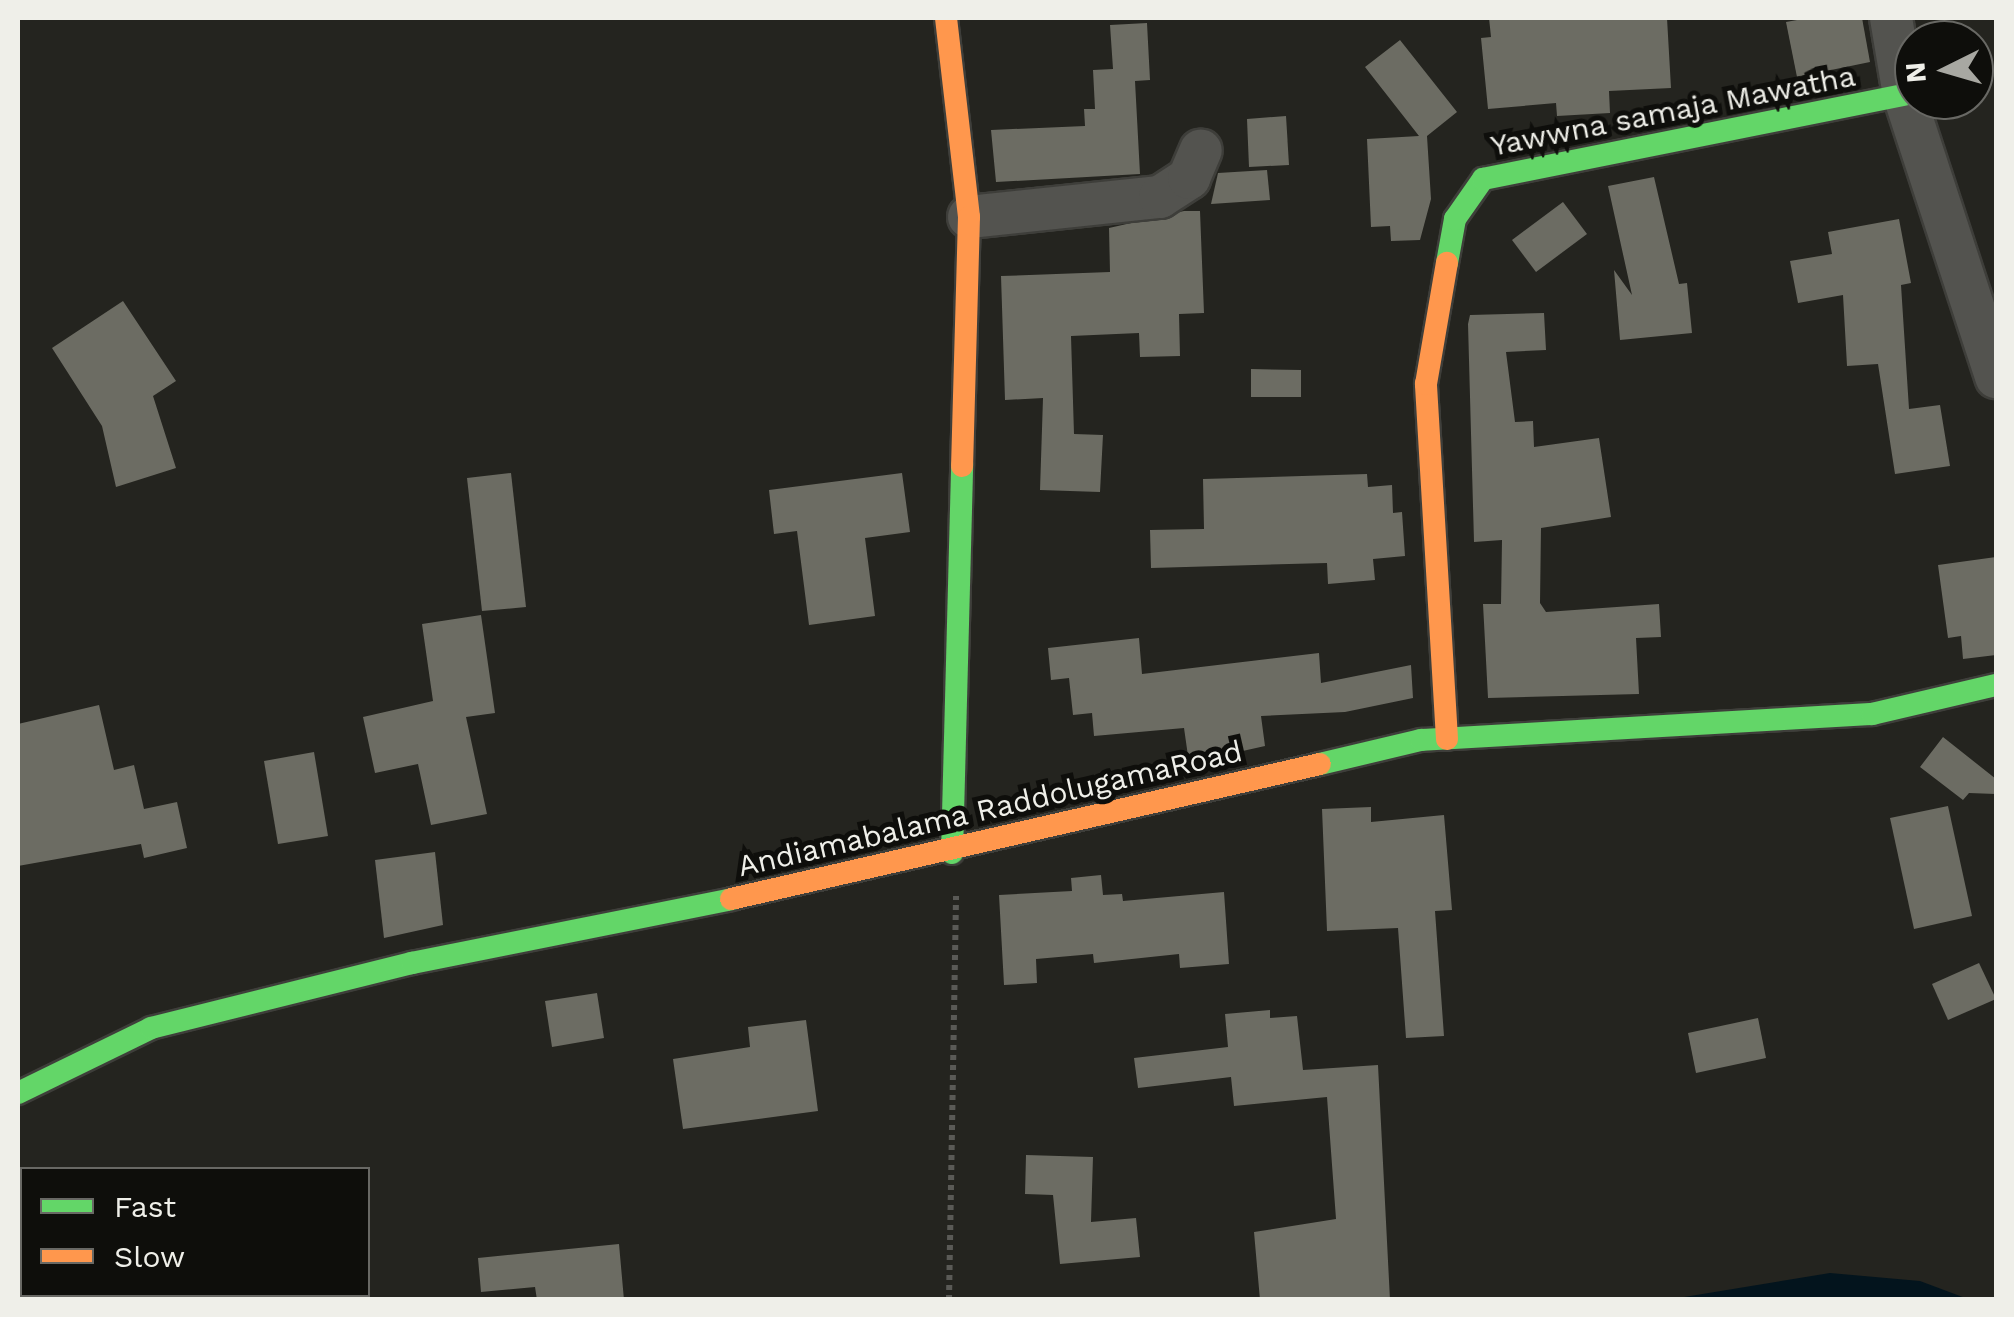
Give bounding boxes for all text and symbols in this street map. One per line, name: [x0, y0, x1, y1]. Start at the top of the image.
north arrow: [1894, 20, 1994, 120]
street label: Yawwna samaja Mawatha: [1487, 58, 1859, 164]
text: N: [1898, 61, 1933, 84]
street label: Andiamabalama RaddolugamaRoad: [734, 733, 1246, 885]
legend: [20, 1167, 370, 1297]
text: Fast: [114, 1189, 176, 1224]
text: Slow: [114, 1239, 185, 1274]

